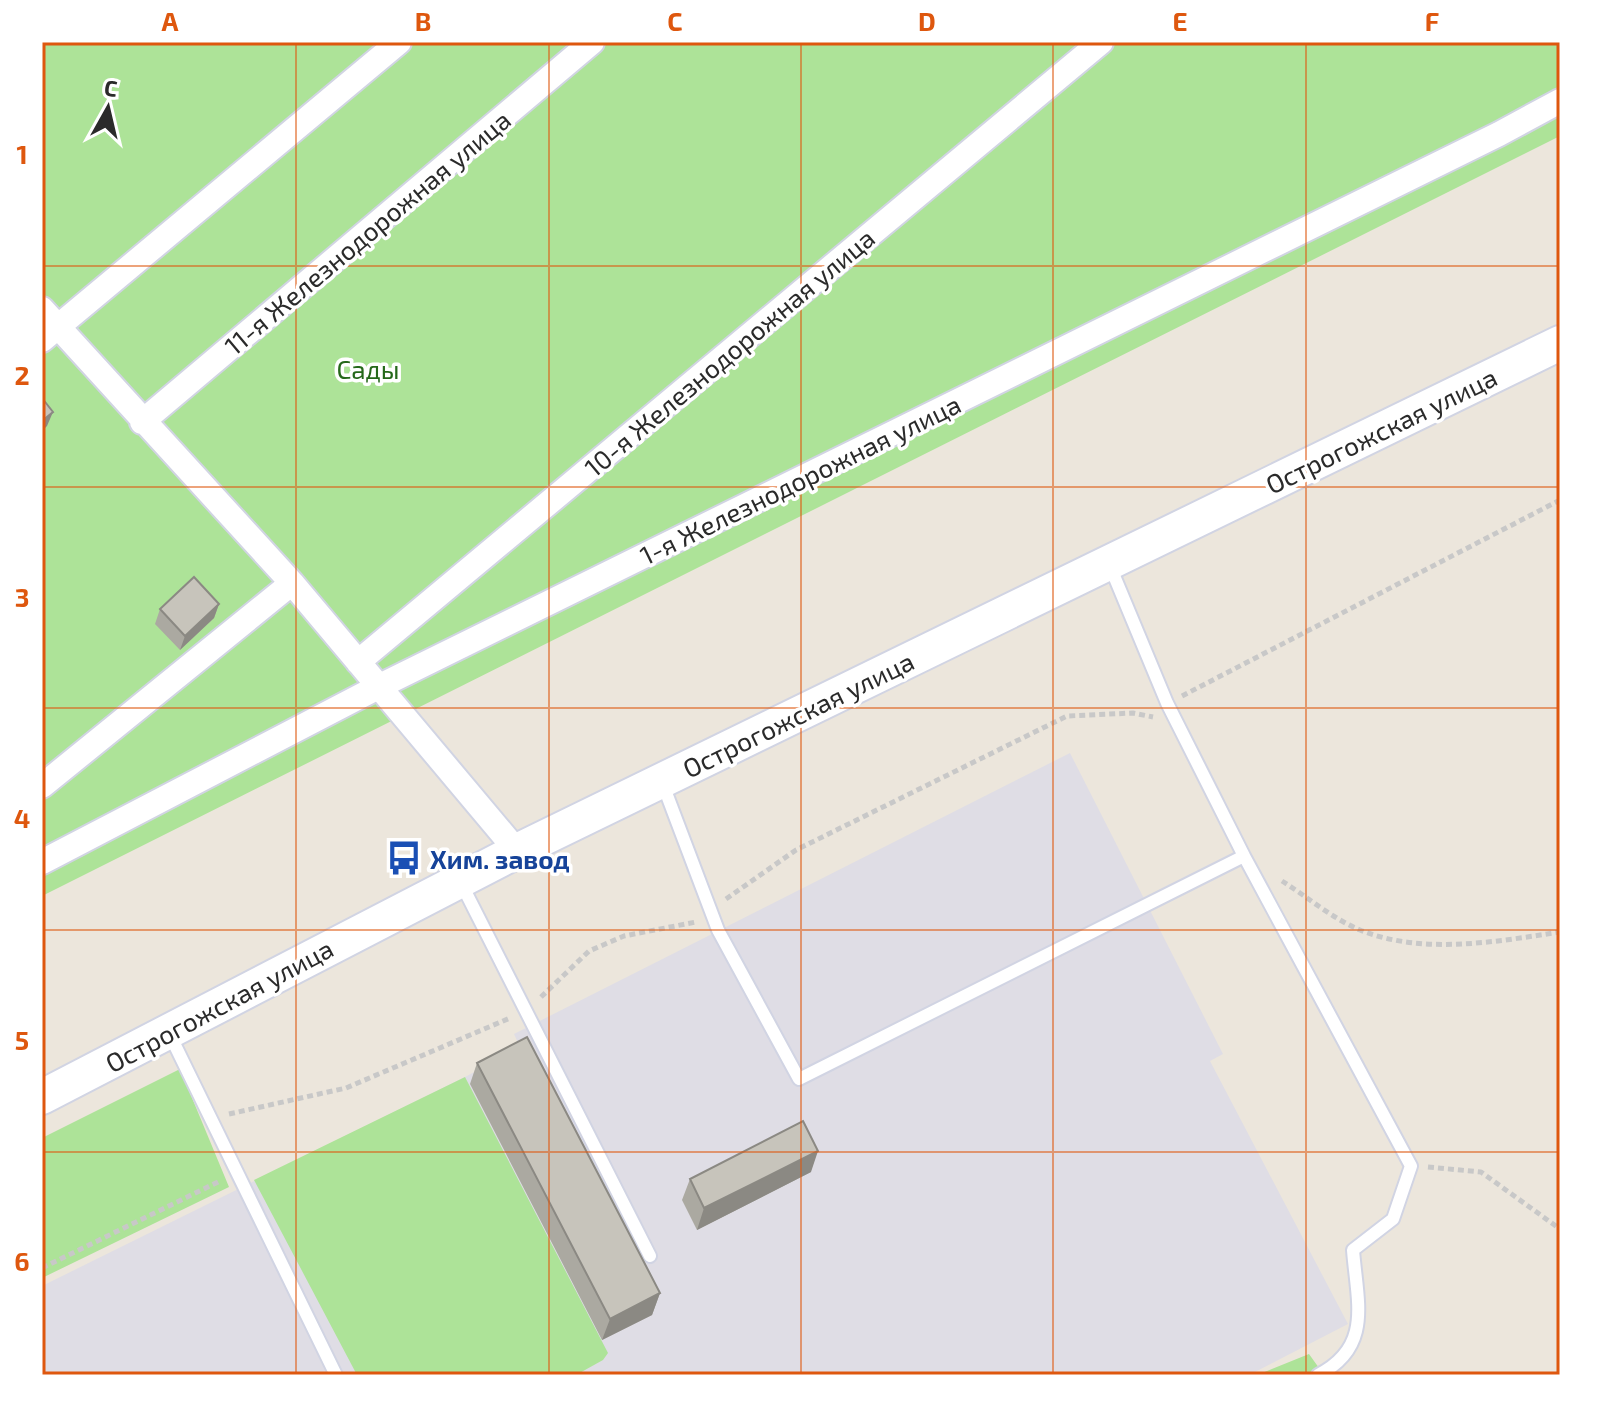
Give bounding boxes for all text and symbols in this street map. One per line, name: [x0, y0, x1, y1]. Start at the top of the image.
text: A: [162, 5, 179, 36]
text: B: [415, 5, 431, 36]
text: C: [667, 5, 683, 36]
text: D: [918, 5, 936, 36]
text: E: [1172, 5, 1188, 36]
text: F: [1425, 5, 1439, 36]
north arrow: [68, 68, 148, 148]
text: С: [103, 73, 119, 101]
street label: 11-я Железнодорожная улица: [218, 103, 517, 361]
text: 1: [16, 138, 28, 169]
street label: 10-я Железнодорожная улица: [578, 222, 881, 483]
park label: Сады: [336, 353, 400, 384]
text: 2: [14, 359, 30, 390]
street label: Острогожская улица: [1260, 361, 1502, 500]
street label: 1-я Железнодорожная улица: [635, 388, 966, 571]
text: 3: [15, 581, 29, 612]
street label: Острогожская улица: [677, 645, 919, 784]
text: 4: [14, 802, 30, 833]
bus stop icon: Хим. завод: [385, 839, 423, 877]
place label: Хим. завод: [430, 843, 570, 874]
street label: Острогожская улица: [100, 932, 339, 1079]
text: 5: [15, 1024, 29, 1055]
text: 6: [14, 1245, 30, 1276]

